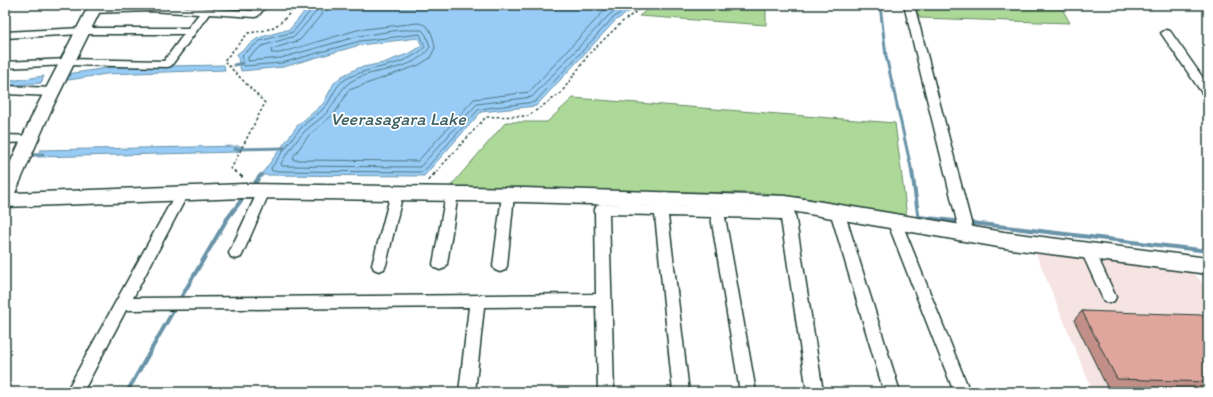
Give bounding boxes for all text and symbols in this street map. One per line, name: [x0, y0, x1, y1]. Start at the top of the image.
water label: Veerasagara Lake: [330, 108, 467, 130]

